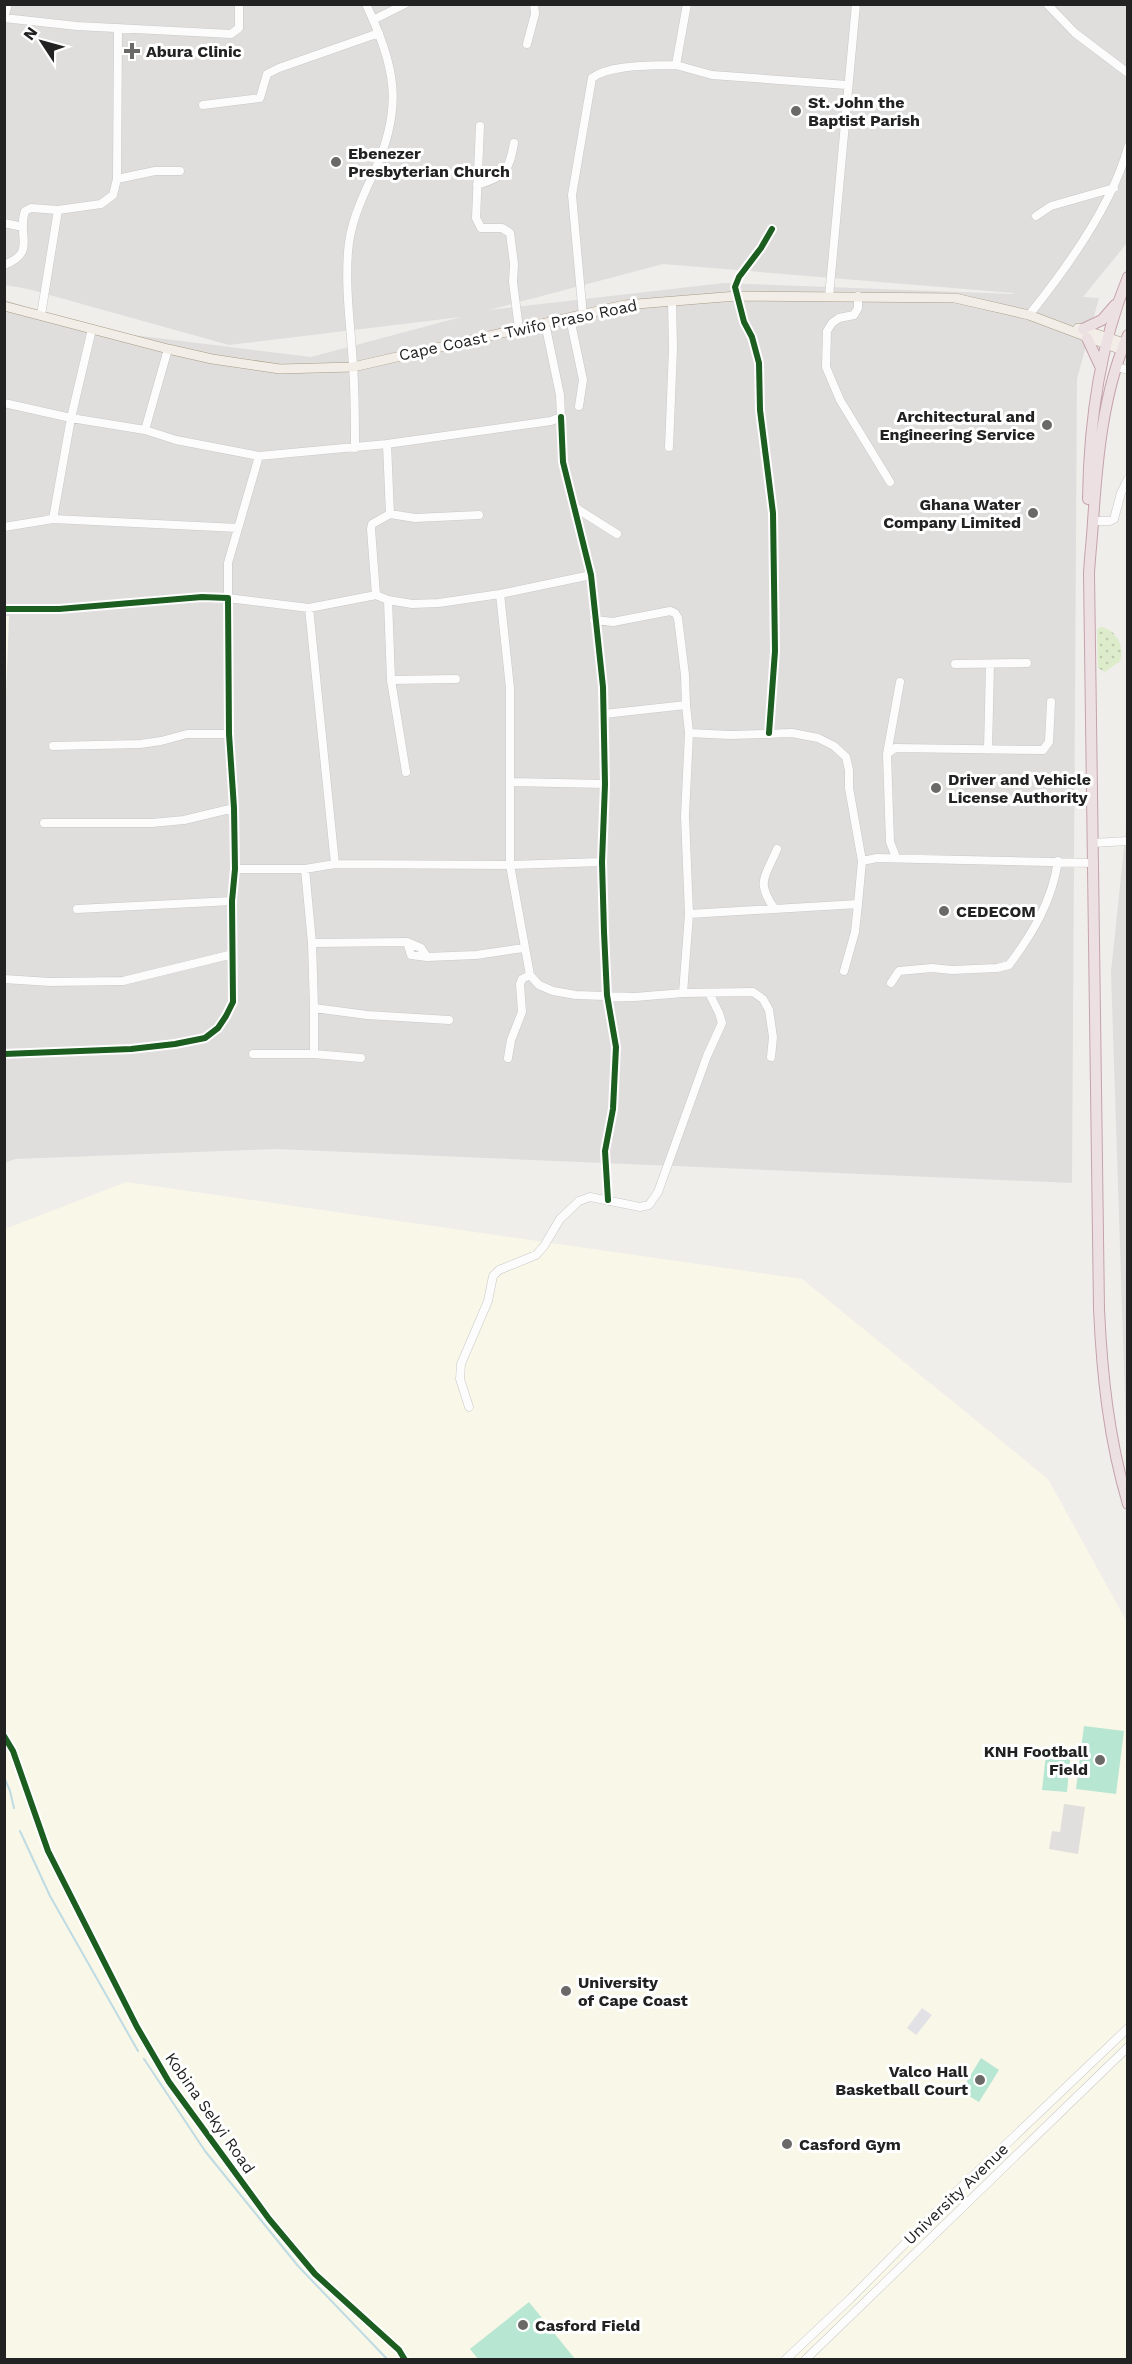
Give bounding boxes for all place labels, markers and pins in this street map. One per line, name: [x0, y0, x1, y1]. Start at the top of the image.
marker: Abura Clinic: [123, 42, 141, 60]
place label: Abura Clinic: [146, 42, 242, 61]
place label: St. John the Baptist Parish: [808, 93, 920, 130]
marker: St. John the Baptist Parish: [789, 104, 803, 118]
place label: Ebenezer Presbyterian Church: [348, 144, 510, 181]
marker: Ebenezer Presbyterian Church: [329, 155, 343, 169]
place label: Architectural and Engineering Service: [879, 407, 1035, 444]
marker: Architectural and Engineering Service: [1040, 418, 1054, 432]
place label: Ghana Water Company Limited: [883, 495, 1021, 532]
marker: Ghana Water Company Limited: [1026, 506, 1040, 520]
place label: Driver and Vehicle License Authority: [948, 770, 1091, 807]
marker: Driver and Vehicle License Authority: [929, 781, 943, 795]
place label: CEDECOM: [956, 902, 1036, 921]
marker: CEDECOM: [937, 904, 951, 918]
place label: KNH Football Field: [984, 1742, 1089, 1779]
marker: KNH Football Field: [1093, 1753, 1107, 1767]
place label: University of Cape Coast: [578, 1973, 688, 2010]
marker: University of Cape Coast: [559, 1984, 573, 1998]
place label: Valco Hall Basketball Court: [835, 2062, 969, 2099]
marker: Valco Hall Basketball Court: [973, 2073, 987, 2087]
place label: Casford Gym: [799, 2135, 901, 2154]
marker: Casford Gym: [780, 2137, 794, 2151]
place label: Casford Field: [535, 2316, 640, 2335]
marker: Casford Field: [516, 2318, 530, 2332]

